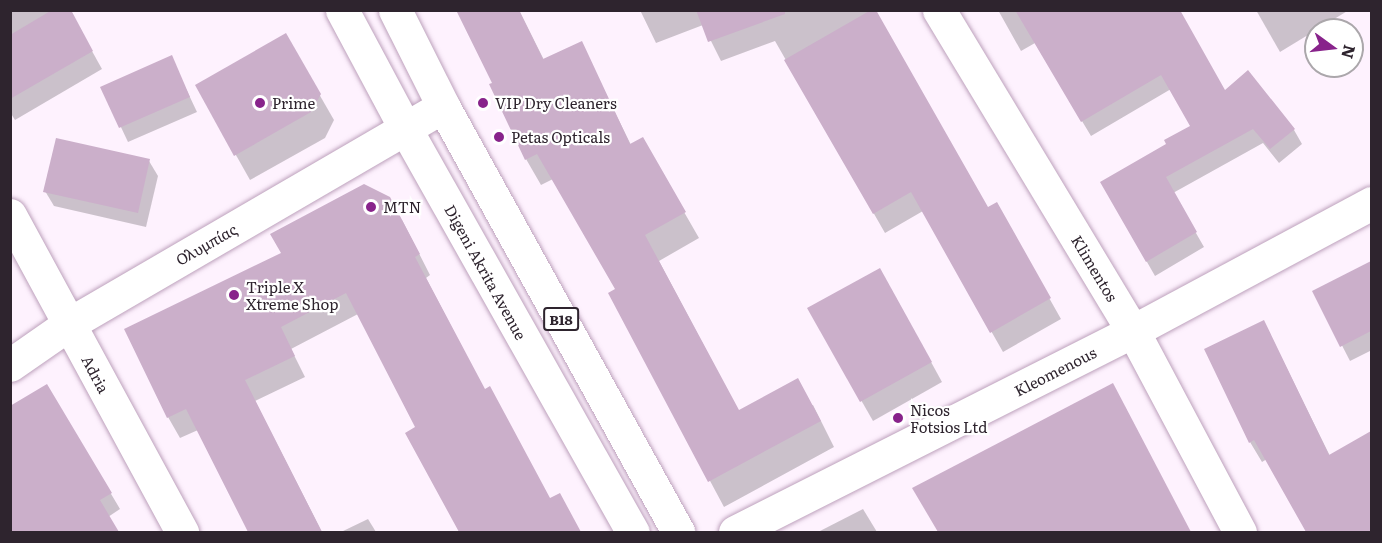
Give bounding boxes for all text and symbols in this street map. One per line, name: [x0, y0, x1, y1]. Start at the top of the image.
north arrow: [1304, 18, 1364, 78]
text: N: [1336, 43, 1363, 62]
place label: Prime: [272, 94, 315, 112]
place label: VIP Dry Cleaners: [495, 94, 617, 112]
marker: Prime: [253, 96, 267, 110]
marker: VIP Dry Cleaners: [476, 96, 490, 110]
place label: Petas Opticals: [511, 128, 610, 146]
marker: Petas Opticals: [492, 130, 506, 144]
place label: MTN: [383, 198, 421, 216]
marker: MTN: [364, 200, 378, 214]
street label: Digeni Akrita Avenue: [441, 201, 531, 343]
street label: Ολυμπίας: [172, 219, 240, 269]
street label: Klimentos: [1068, 232, 1122, 304]
place label: Triple X Xtreme Shop: [246, 277, 338, 312]
marker: Triple X Xtreme Shop: [227, 288, 241, 302]
road number: B18: [543, 308, 579, 330]
street label: Kleomenous: [1011, 343, 1099, 399]
street label: Adria: [79, 352, 113, 396]
place label: Nicos Fotsios Ltd: [910, 400, 987, 435]
marker: Nicos Fotsios Ltd: [891, 411, 905, 425]

